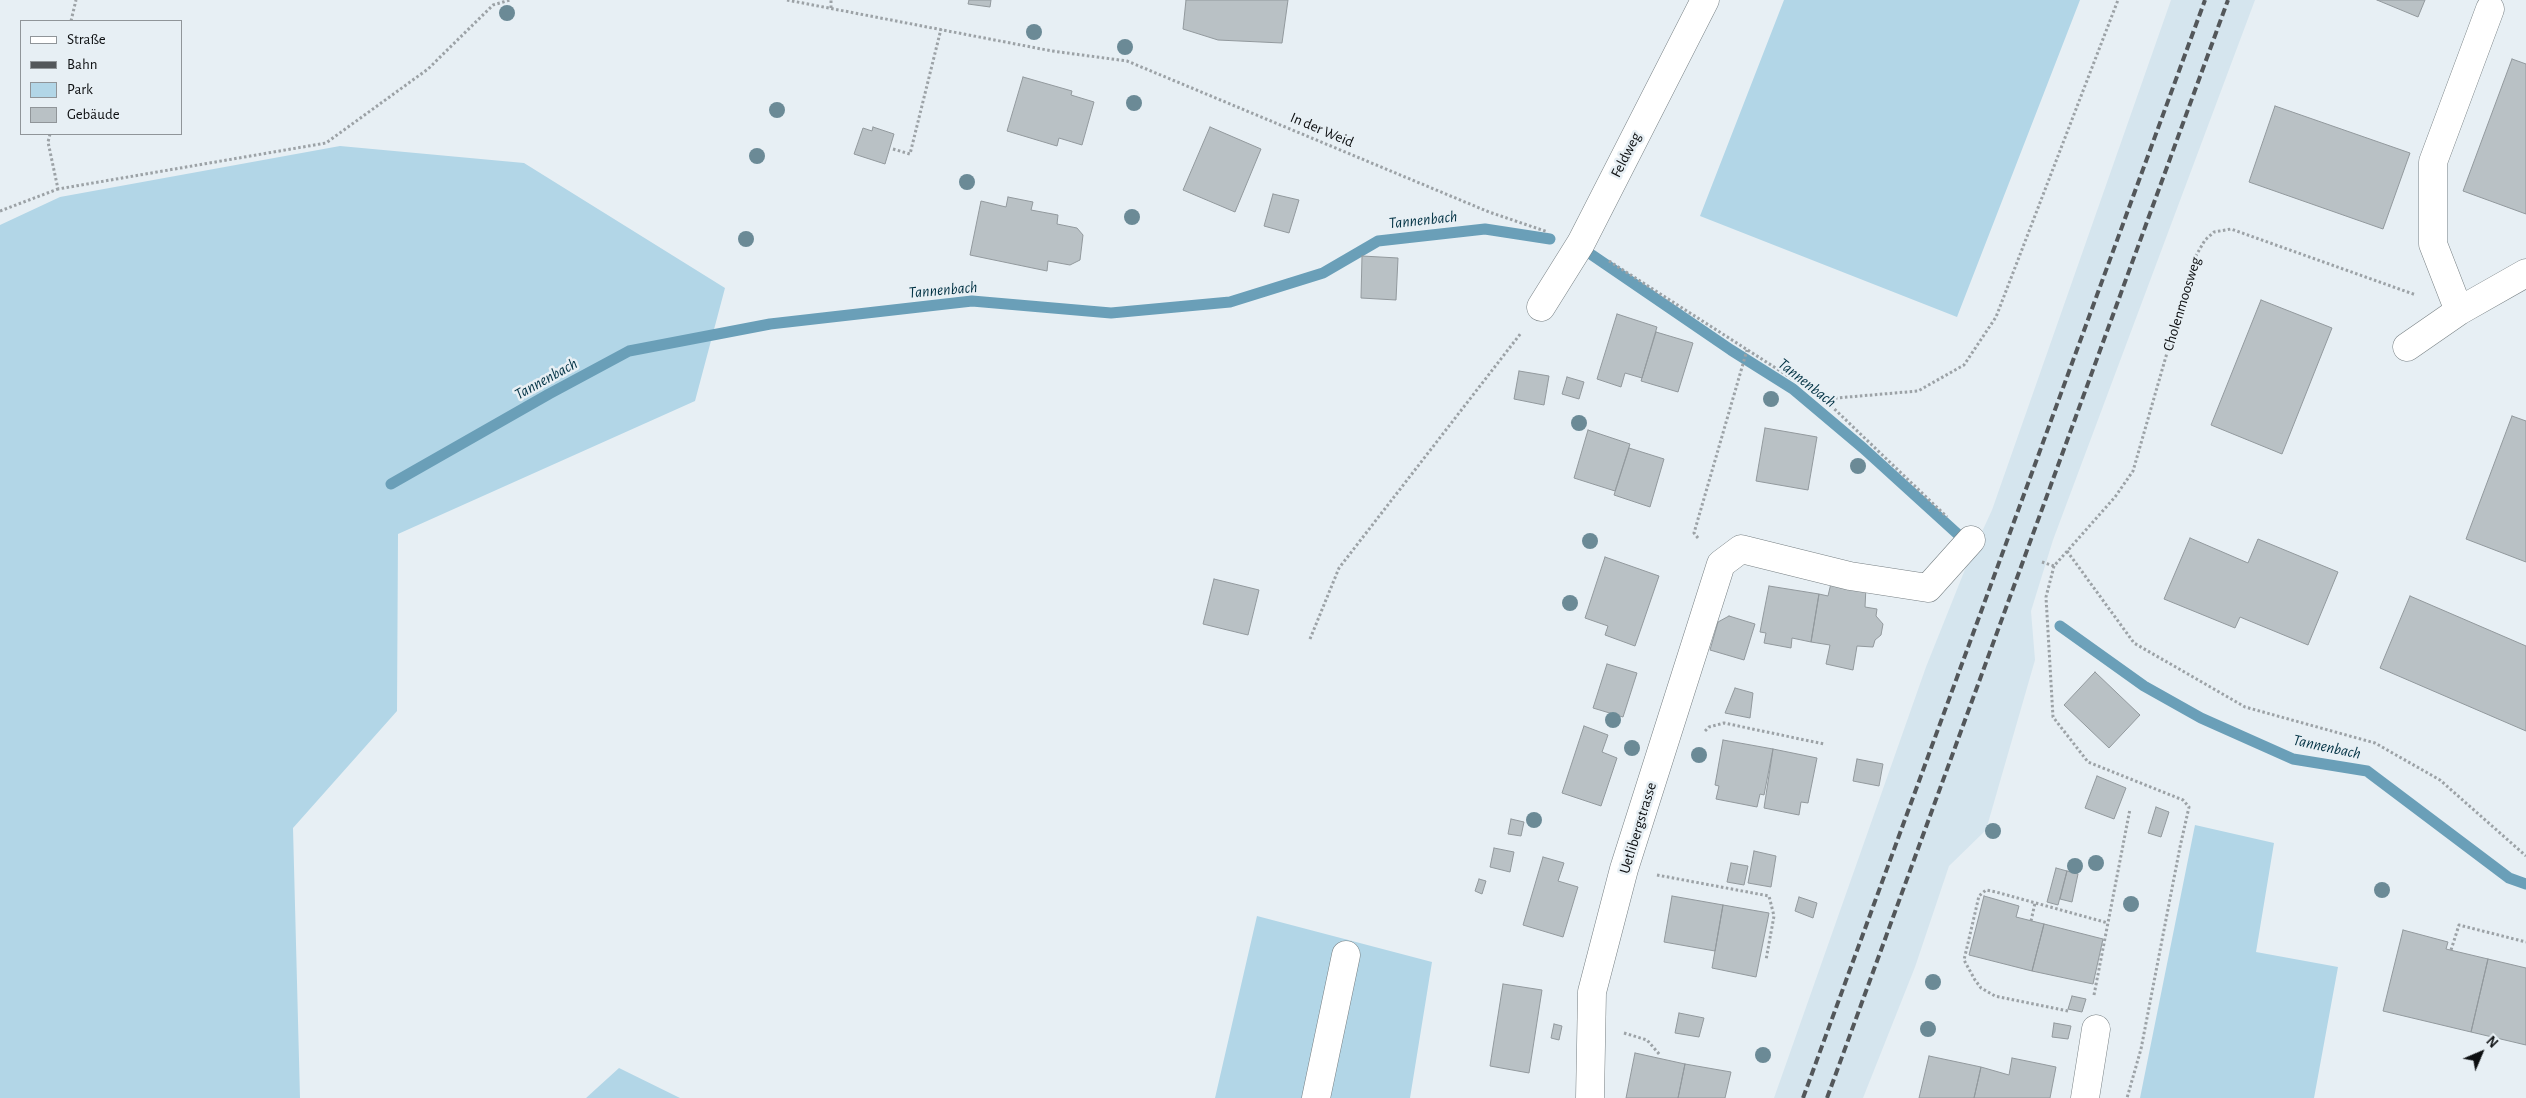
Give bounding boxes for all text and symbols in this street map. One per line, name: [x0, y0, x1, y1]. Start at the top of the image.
legend: [20, 20, 182, 135]
text: Straße: [67, 32, 106, 47]
text: Bahn: [67, 57, 97, 72]
text: Park: [67, 82, 93, 97]
text: Gebäude: [67, 107, 120, 122]
street label: In der Weid: [1288, 109, 1356, 151]
street label: Feldweg: [1607, 129, 1645, 181]
water label: Tannenbach: [1388, 207, 1458, 233]
street label: Cholenmoosweg: [2159, 255, 2205, 353]
water label: Tannenbach: [908, 277, 978, 303]
water label: Tannenbach: [511, 354, 581, 404]
water label: Tannenbach: [1774, 354, 1840, 412]
water label: Tannenbach: [2291, 730, 2363, 764]
street label: Uetlibergstrasse: [1616, 780, 1660, 876]
north arrow: [2456, 1028, 2506, 1078]
text: N: [2483, 1034, 2500, 1051]

